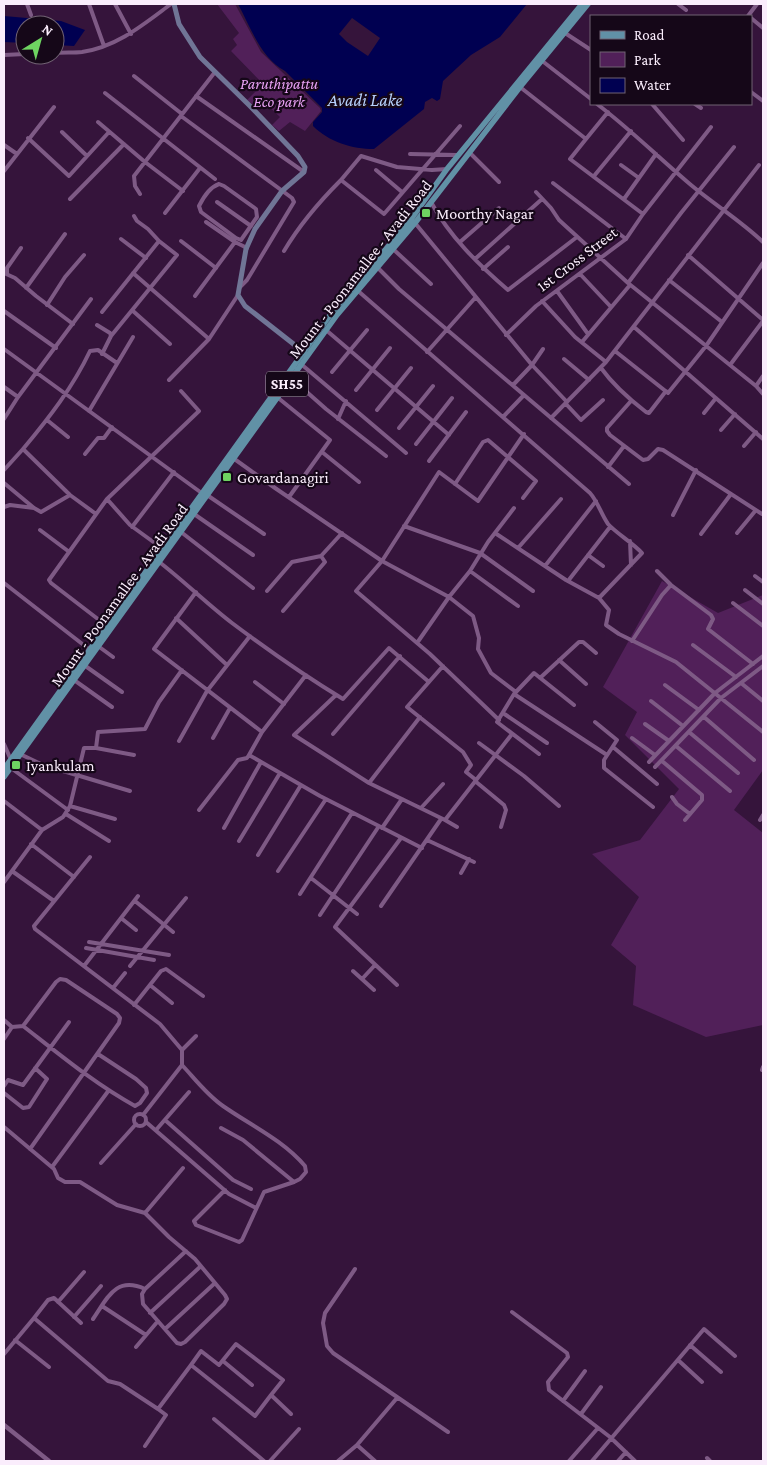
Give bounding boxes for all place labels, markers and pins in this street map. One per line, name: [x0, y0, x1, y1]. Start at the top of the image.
place label: Moorthy Nagar: [436, 205, 534, 223]
marker: Moorthy Nagar: [420, 207, 432, 219]
place label: Govardanagiri: [237, 469, 329, 487]
marker: Govardanagiri: [221, 471, 233, 483]
place label: Iyankulam: [26, 757, 95, 775]
marker: Iyankulam: [10, 759, 22, 771]

